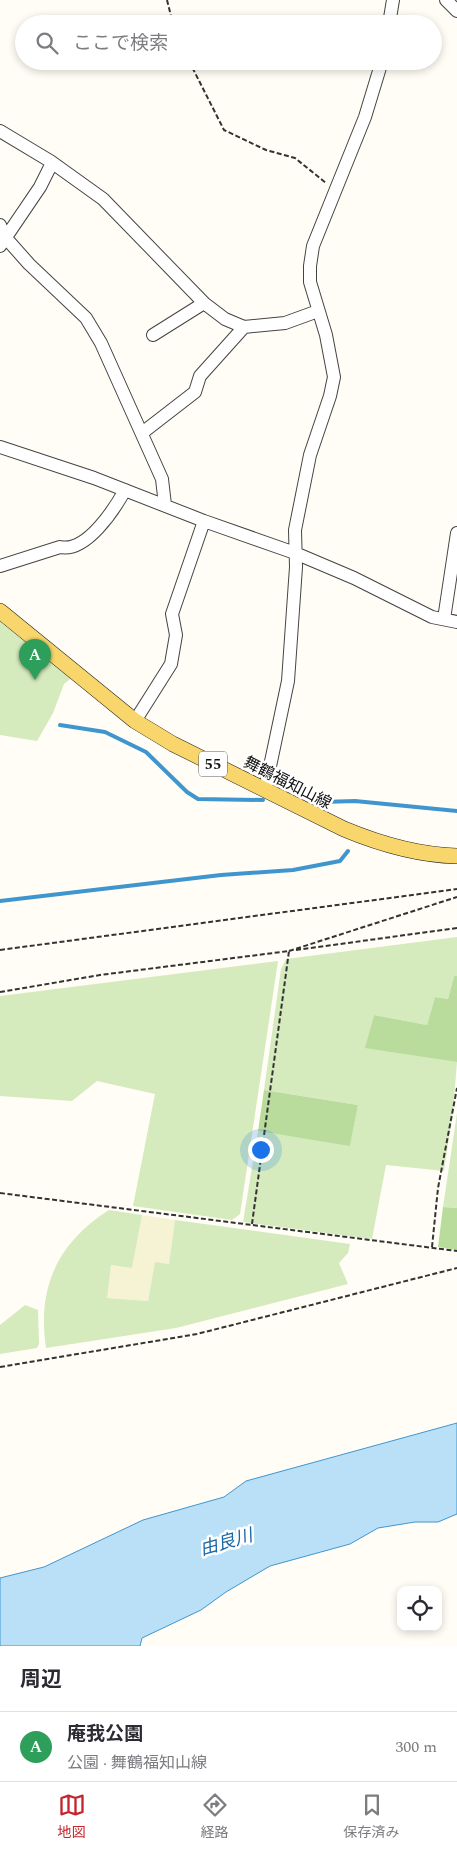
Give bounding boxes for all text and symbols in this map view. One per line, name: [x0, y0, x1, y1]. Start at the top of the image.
search box: [15, 15, 442, 70]
icon: search: [33, 29, 61, 57]
text: ここで検索: [73, 29, 168, 58]
pin: A: [19, 639, 51, 680]
street label: 舞鶴福知山線: [239, 750, 336, 815]
road number: 55: [199, 752, 227, 776]
your location: [248, 1137, 274, 1163]
water label: 由良川: [196, 1522, 258, 1563]
map controls: [397, 1586, 442, 1631]
button: locate: [397, 1586, 442, 1631]
text: 周辺: [20, 1664, 62, 1696]
text: 庵我公園: [67, 1720, 143, 1749]
text: A: [30, 1735, 42, 1759]
text: 300 m: [395, 1735, 437, 1759]
text: 公園 · 舞鶴福知山線: [67, 1751, 207, 1775]
tab: 地図: [58, 1791, 86, 1843]
tab: 経路: [201, 1791, 229, 1843]
tab: 保存済み: [344, 1791, 400, 1843]

